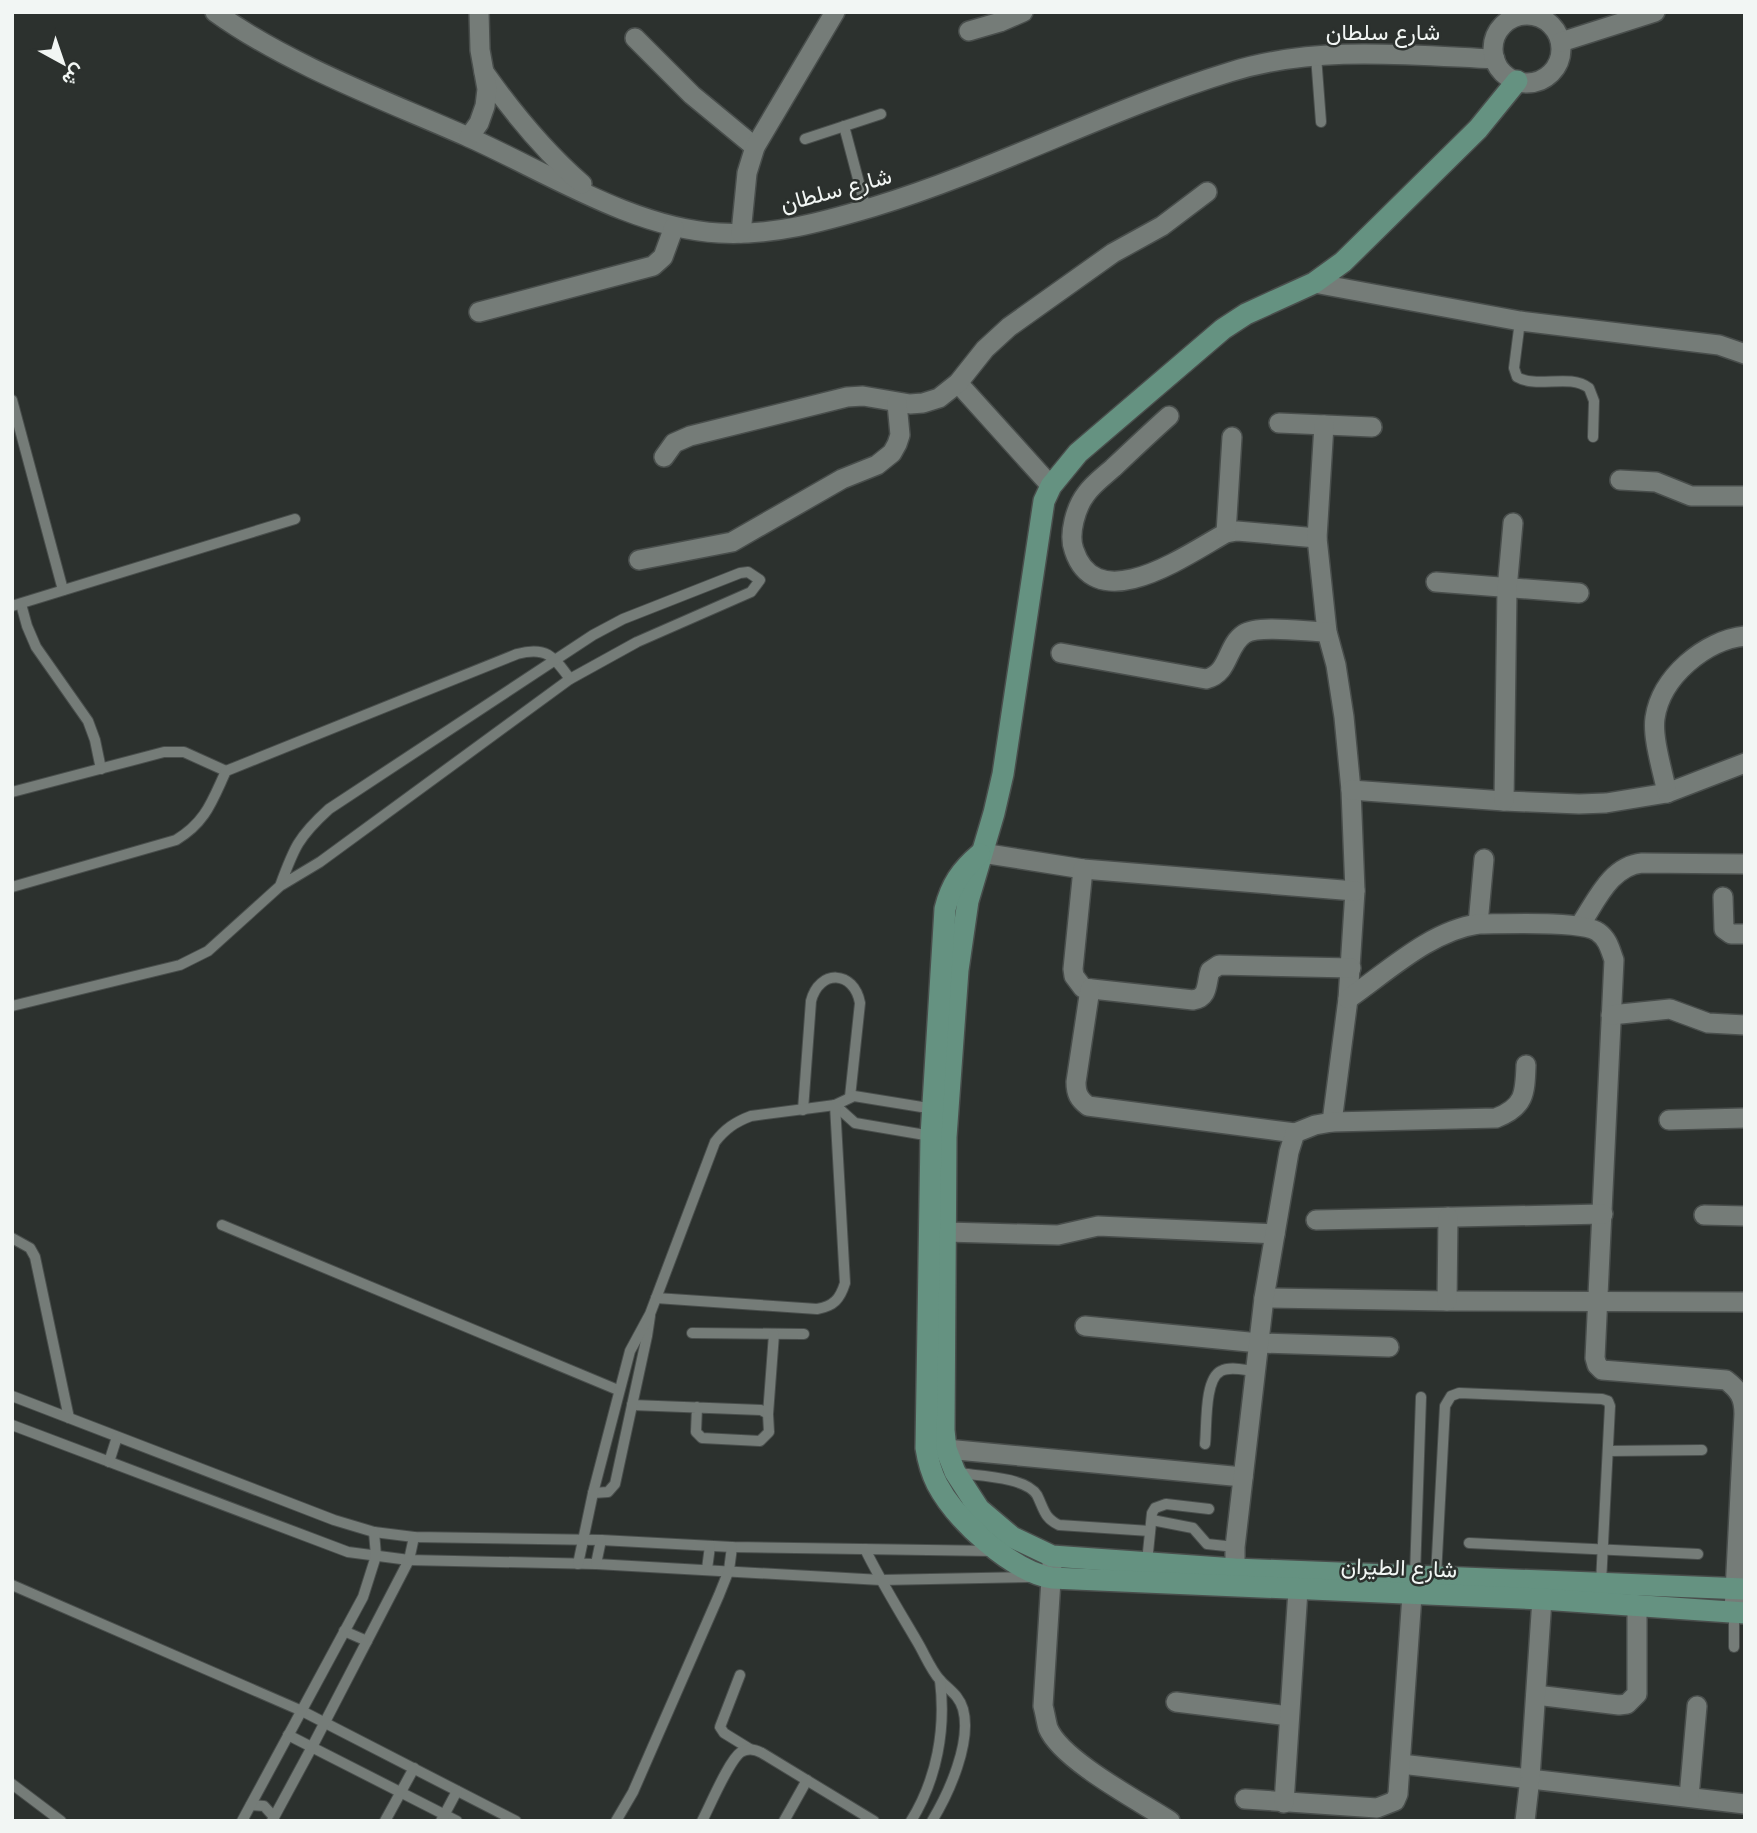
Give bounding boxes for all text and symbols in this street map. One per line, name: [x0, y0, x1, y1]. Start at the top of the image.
street label: شارع سلطان: [1326, 19, 1440, 48]
north arrow: [28, 28, 98, 98]
text: ش: [57, 59, 89, 91]
street label: شارع سلطان: [777, 162, 895, 220]
street label: شارع الطيران: [1340, 1552, 1458, 1586]

